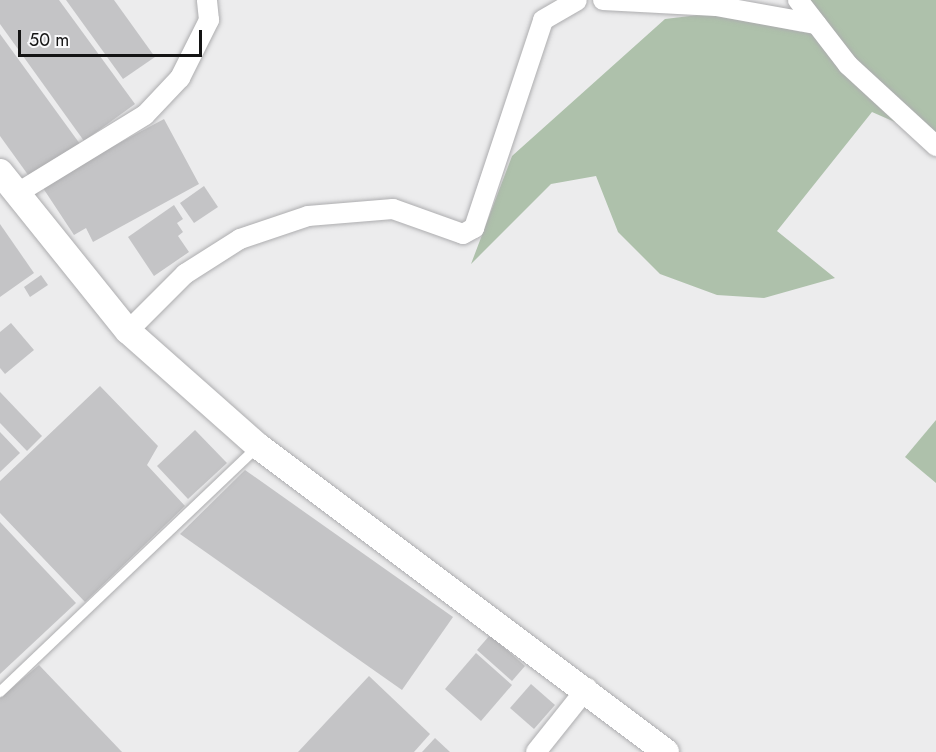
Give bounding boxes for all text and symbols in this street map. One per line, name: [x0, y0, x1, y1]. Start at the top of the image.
scale bar: [21, 18, 206, 56]
text: 50 m: [29, 27, 69, 53]

